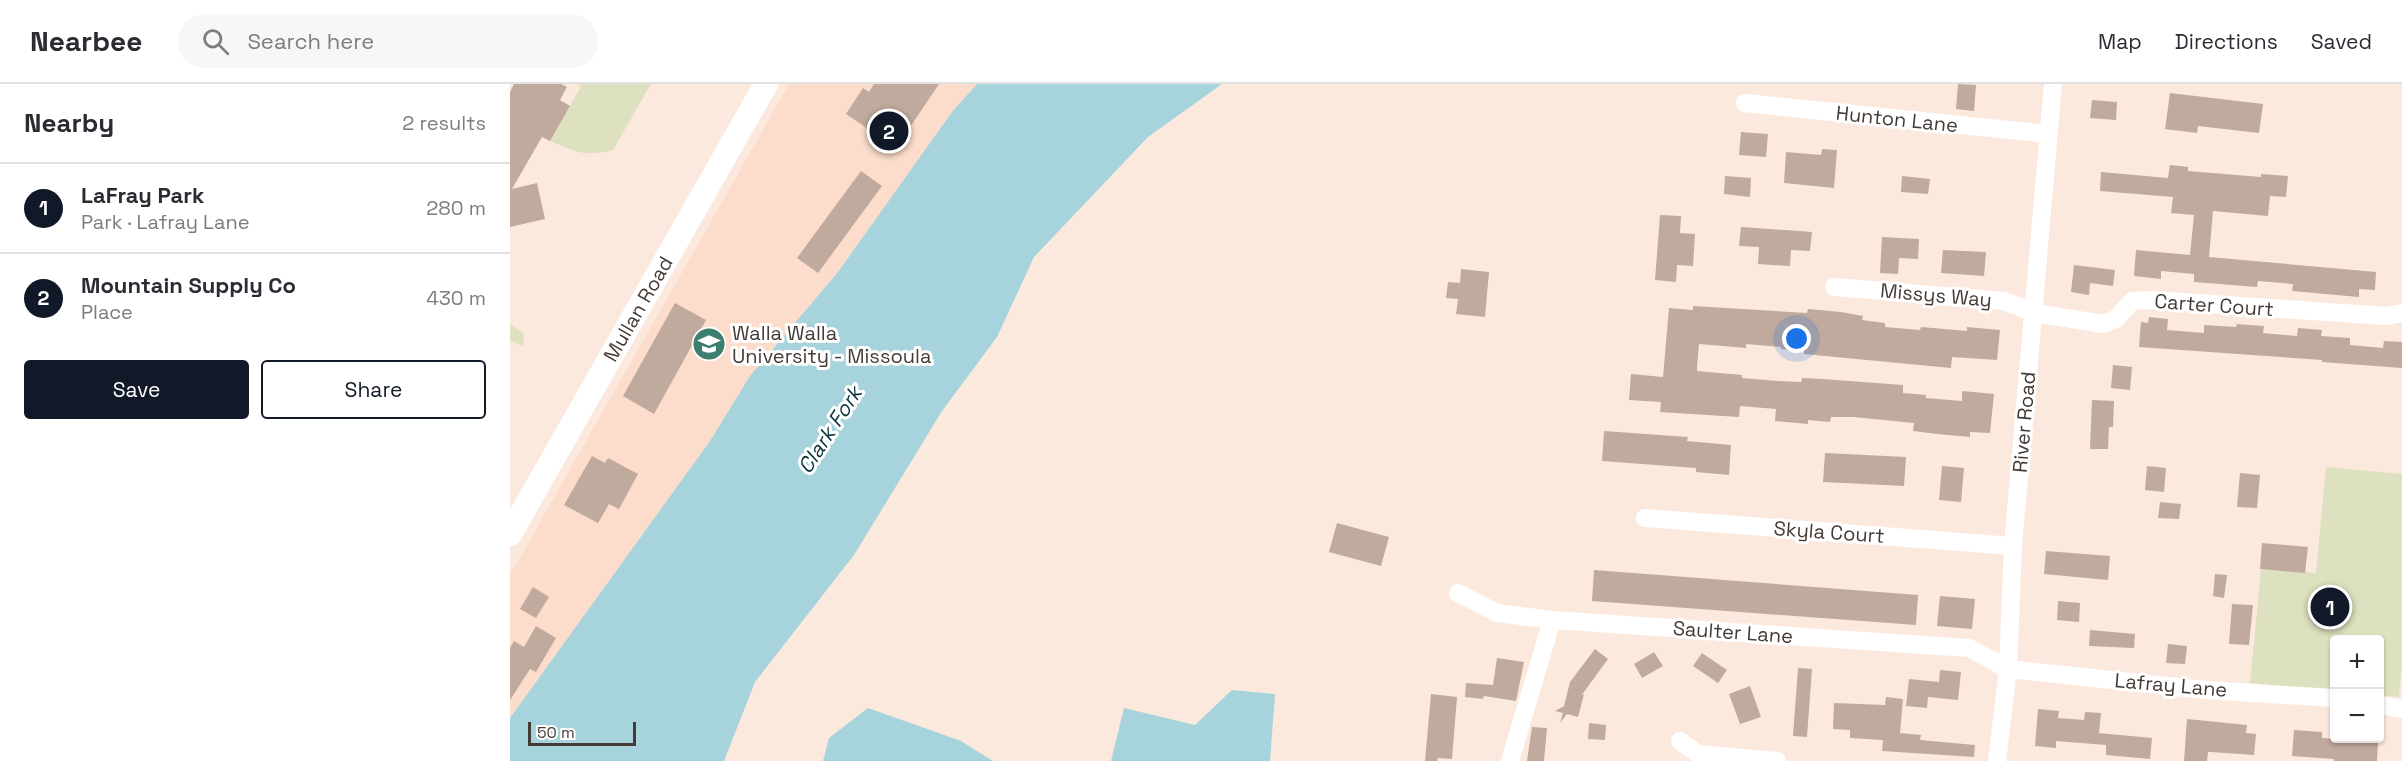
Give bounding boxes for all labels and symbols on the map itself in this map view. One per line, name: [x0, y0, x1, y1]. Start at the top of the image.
street label: Hunton Lane: [1835, 100, 1959, 138]
pin: 2: [870, 108, 908, 154]
street label: Mullan Road: [597, 252, 679, 366]
street label: Missys Way: [1879, 277, 1993, 313]
street label: Carter Court: [2154, 288, 2274, 322]
place label: Walla Walla University - Missoula: [732, 320, 931, 369]
your location: [1782, 324, 1811, 353]
school or university icon: Walla Walla University - Missoula: [691, 326, 727, 362]
street label: River Road: [2007, 370, 2041, 474]
water label: Clark Fork: [791, 379, 869, 478]
street label: Skyla Court: [1773, 515, 1885, 549]
pin: 1: [2310, 584, 2350, 630]
street label: Saulter Lane: [1672, 615, 1794, 649]
street label: Lafray Lane: [2114, 667, 2228, 703]
scale bar: [528, 719, 636, 746]

